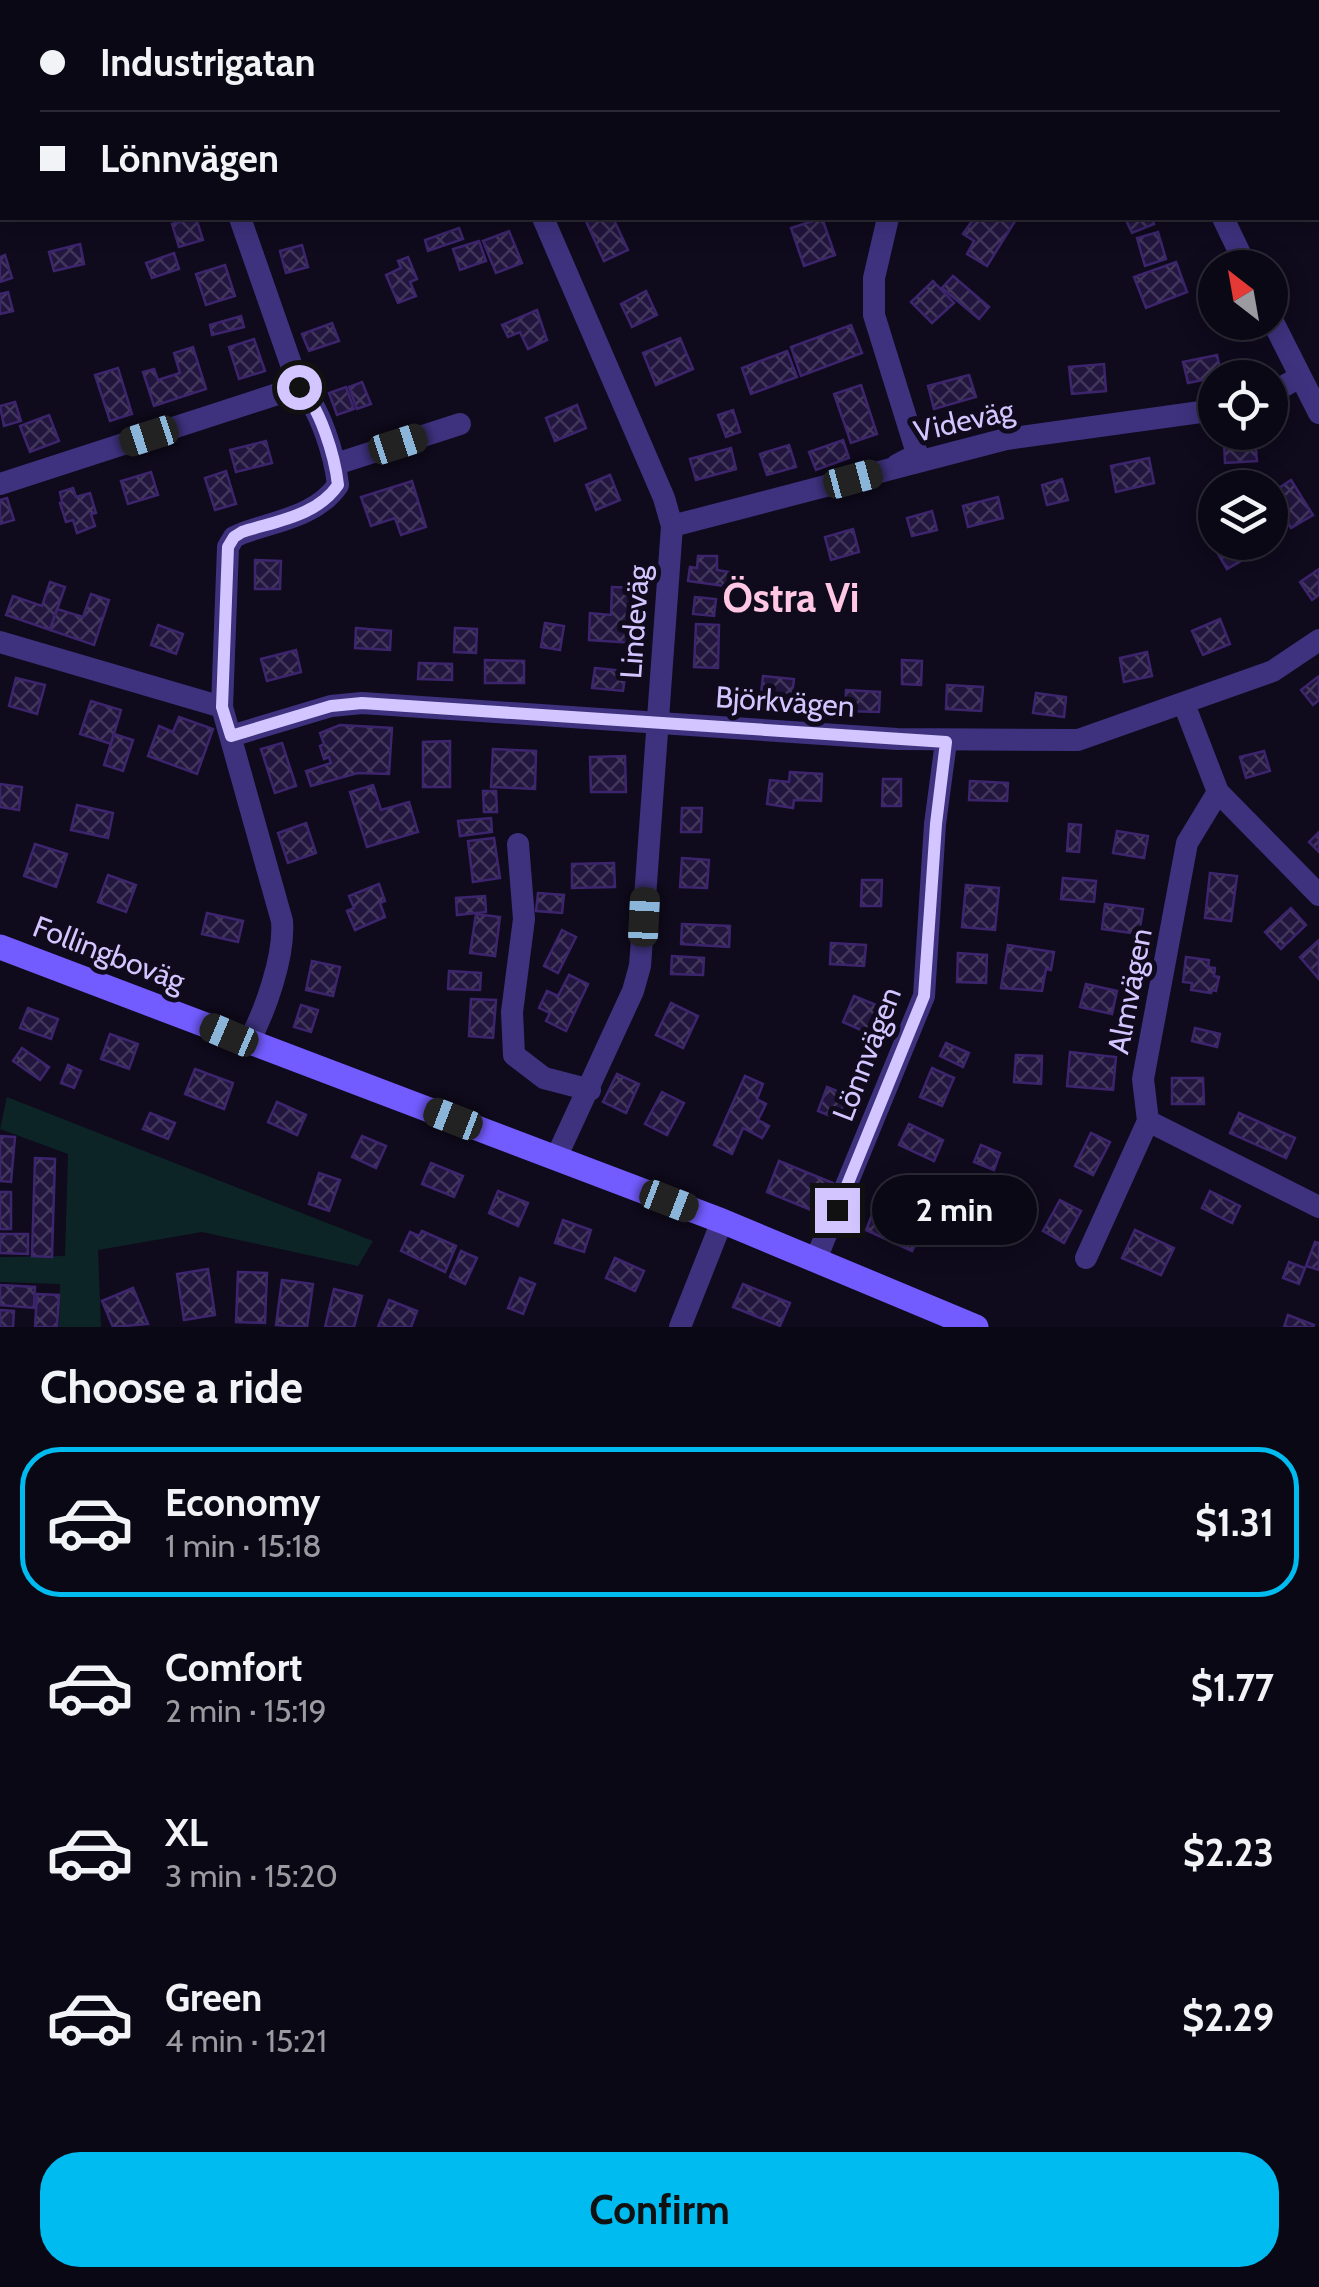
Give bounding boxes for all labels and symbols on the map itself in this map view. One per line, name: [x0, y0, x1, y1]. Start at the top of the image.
north arrow: [1198, 250, 1288, 340]
route start: [277, 365, 322, 410]
street label: Videväg: [910, 391, 1019, 450]
car: [116, 412, 182, 460]
car: [365, 420, 431, 468]
car: [820, 457, 886, 501]
street label: Lindeväg: [612, 563, 657, 680]
district label: Östra Vi: [723, 573, 859, 622]
street label: Björkvägen: [714, 678, 856, 725]
car: [627, 886, 661, 948]
street label: Follingboväg: [28, 908, 191, 1000]
street label: Almvägen: [1099, 925, 1160, 1057]
street label: Lönnvägen: [824, 982, 909, 1126]
car: [196, 1009, 262, 1061]
car: [420, 1094, 486, 1144]
callout: 2 min: [872, 1175, 1037, 1245]
car: [636, 1176, 702, 1226]
route end: [815, 1188, 860, 1233]

